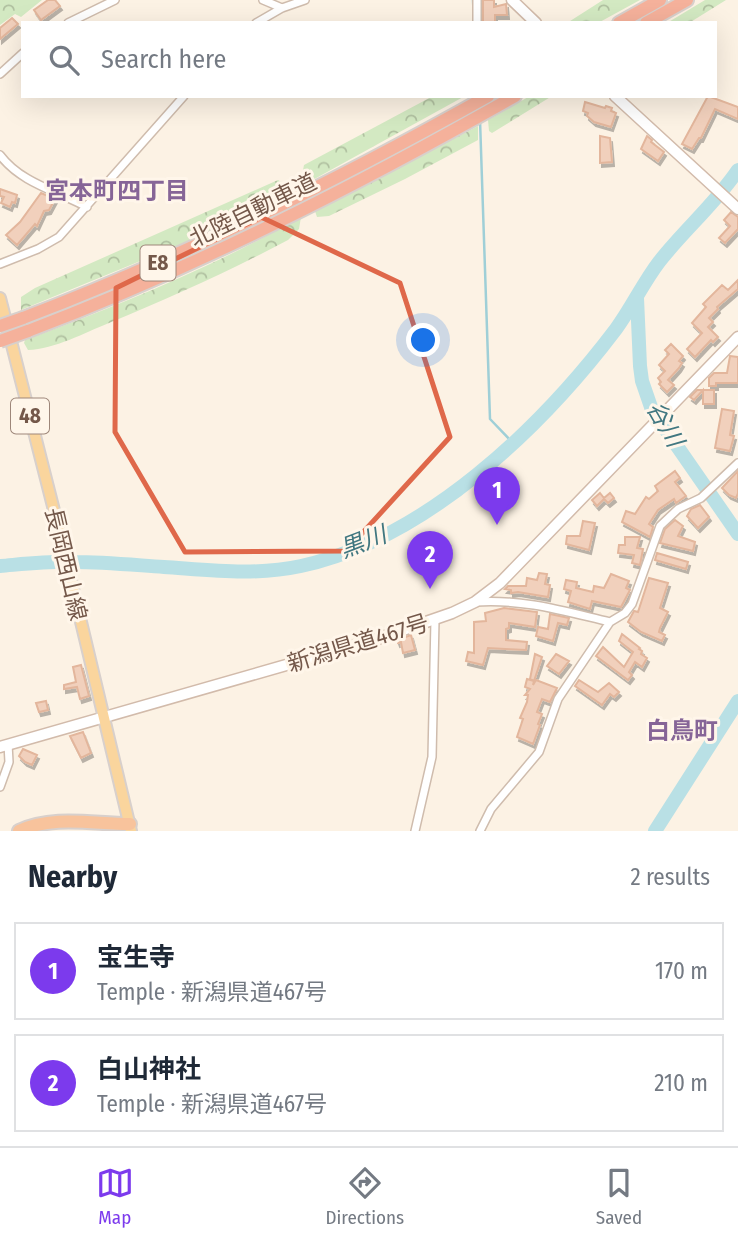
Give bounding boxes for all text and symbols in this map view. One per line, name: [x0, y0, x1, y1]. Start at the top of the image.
search box: [21, 21, 717, 98]
icon: search: [45, 41, 83, 79]
text: Search here: [101, 44, 226, 75]
street label: 北陸自動車道: [185, 167, 321, 253]
district label: 宮本町四丁目: [45, 177, 189, 205]
road number: E8: [140, 246, 176, 280]
your location: [406, 323, 440, 357]
water label: 谷川: [641, 396, 691, 454]
road number: 48: [11, 398, 49, 434]
pin: 1: [474, 467, 520, 525]
street label: 長岡西山線: [39, 505, 93, 623]
water label: 黒川: [336, 519, 393, 564]
pin: 2: [407, 531, 453, 589]
street label: 新潟県道467号: [284, 608, 432, 678]
district label: 白鳥町: [646, 717, 718, 745]
text: Nearby: [28, 859, 117, 895]
text: 2 results: [630, 863, 710, 891]
text: 宝生寺: [97, 942, 175, 973]
text: 1: [48, 957, 58, 985]
text: 170 m: [655, 957, 708, 985]
text: Temple · 新潟県道467号: [97, 978, 327, 1006]
text: 白山神社: [97, 1054, 201, 1085]
text: 2: [48, 1069, 58, 1097]
text: 210 m: [654, 1069, 708, 1097]
text: Temple · 新潟県道467号: [97, 1090, 327, 1118]
tab: Map: [96, 1164, 134, 1229]
tab: Directions: [326, 1164, 404, 1229]
tab: Saved: [596, 1164, 642, 1229]

